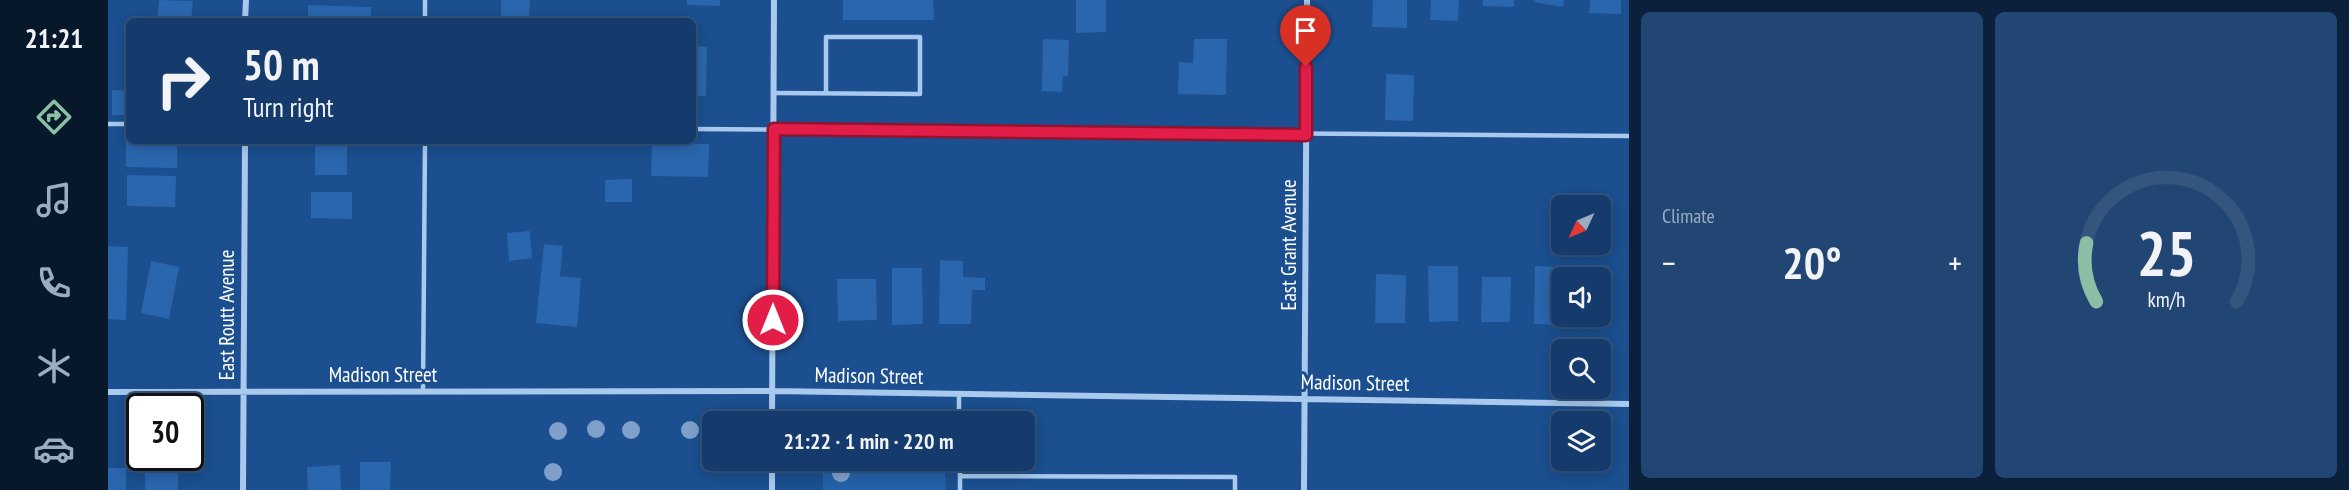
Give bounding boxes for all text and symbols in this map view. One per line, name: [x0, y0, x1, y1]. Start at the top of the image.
pin: [1280, 5, 1331, 67]
icon: arrive: [1289, 14, 1322, 47]
text: 21:21: [25, 21, 83, 55]
text: 50 m: [243, 37, 320, 92]
icon: right: [144, 42, 222, 120]
text: Turn right: [243, 90, 334, 124]
icon: directions: [33, 96, 75, 138]
icon: music: [33, 179, 75, 221]
street label: East Grant Avenue: [1275, 179, 1302, 311]
north arrow: [1551, 195, 1611, 255]
map controls: [1551, 195, 1611, 471]
text: Climate: [1662, 203, 1715, 229]
text: 25: [2136, 212, 2196, 293]
text: 20°: [1782, 233, 1842, 291]
text: −: [1662, 241, 1676, 284]
text: +: [1948, 241, 1962, 284]
street label: East Routt Avenue: [213, 250, 240, 380]
icon: phone: [33, 262, 75, 304]
button: sound: [1551, 267, 1611, 327]
text: km/h: [2147, 285, 2185, 313]
position arrow: [741, 288, 805, 352]
button: search: [1551, 339, 1611, 399]
icon: climate: [33, 345, 75, 387]
street label: Madison Street: [329, 361, 438, 388]
street label: Madison Street: [814, 361, 924, 390]
street label: Madison Street: [1300, 368, 1410, 397]
speed limit sign: 30: [126, 393, 204, 471]
button: layers: [1551, 411, 1611, 471]
text: 21:22 · 1 min · 220 m: [783, 427, 954, 455]
icon: car: [33, 428, 75, 470]

